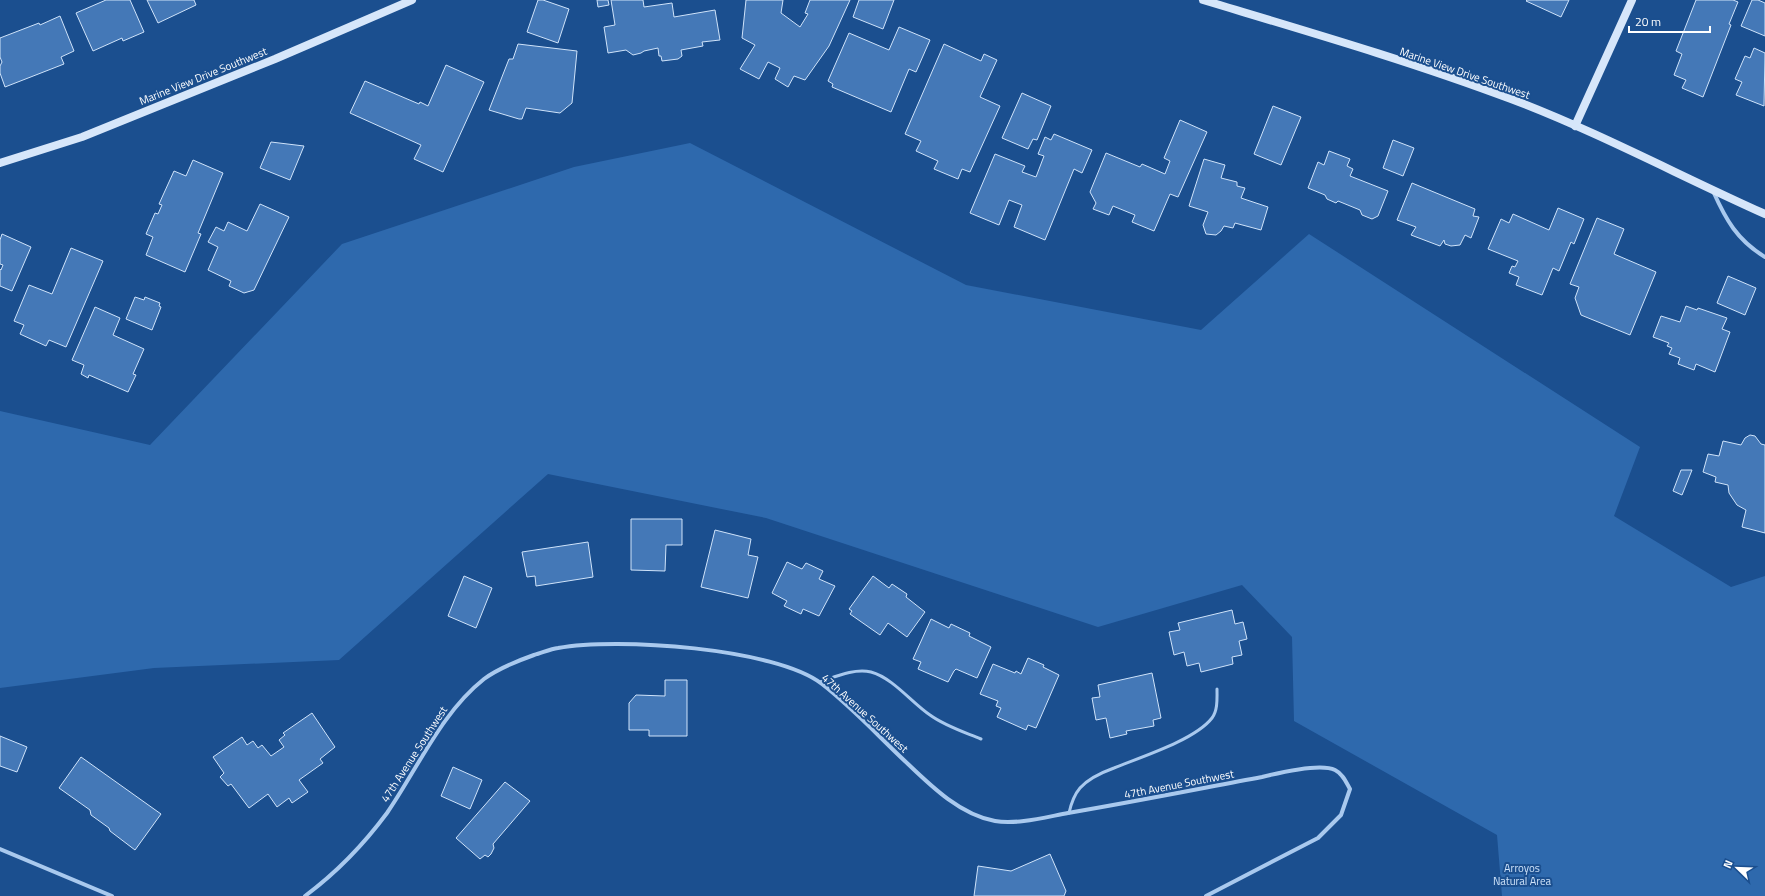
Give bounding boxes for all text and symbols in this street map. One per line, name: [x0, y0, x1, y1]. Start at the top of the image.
scale bar: [1629, 8, 1710, 34]
text: 20 m: [1635, 12, 1661, 31]
street label: Marine View Drive Southwest: [137, 43, 269, 109]
street label: Marine View Drive Southwest: [1398, 43, 1532, 103]
street label: 47th Avenue Southwest: [818, 670, 912, 756]
street label: 47th Avenue Southwest: [377, 703, 451, 805]
street label: 47th Avenue Southwest: [1123, 765, 1235, 802]
north arrow: [1717, 848, 1757, 888]
text: N: [1719, 857, 1737, 871]
park label: Arroyos Natural Area: [1493, 860, 1552, 889]

